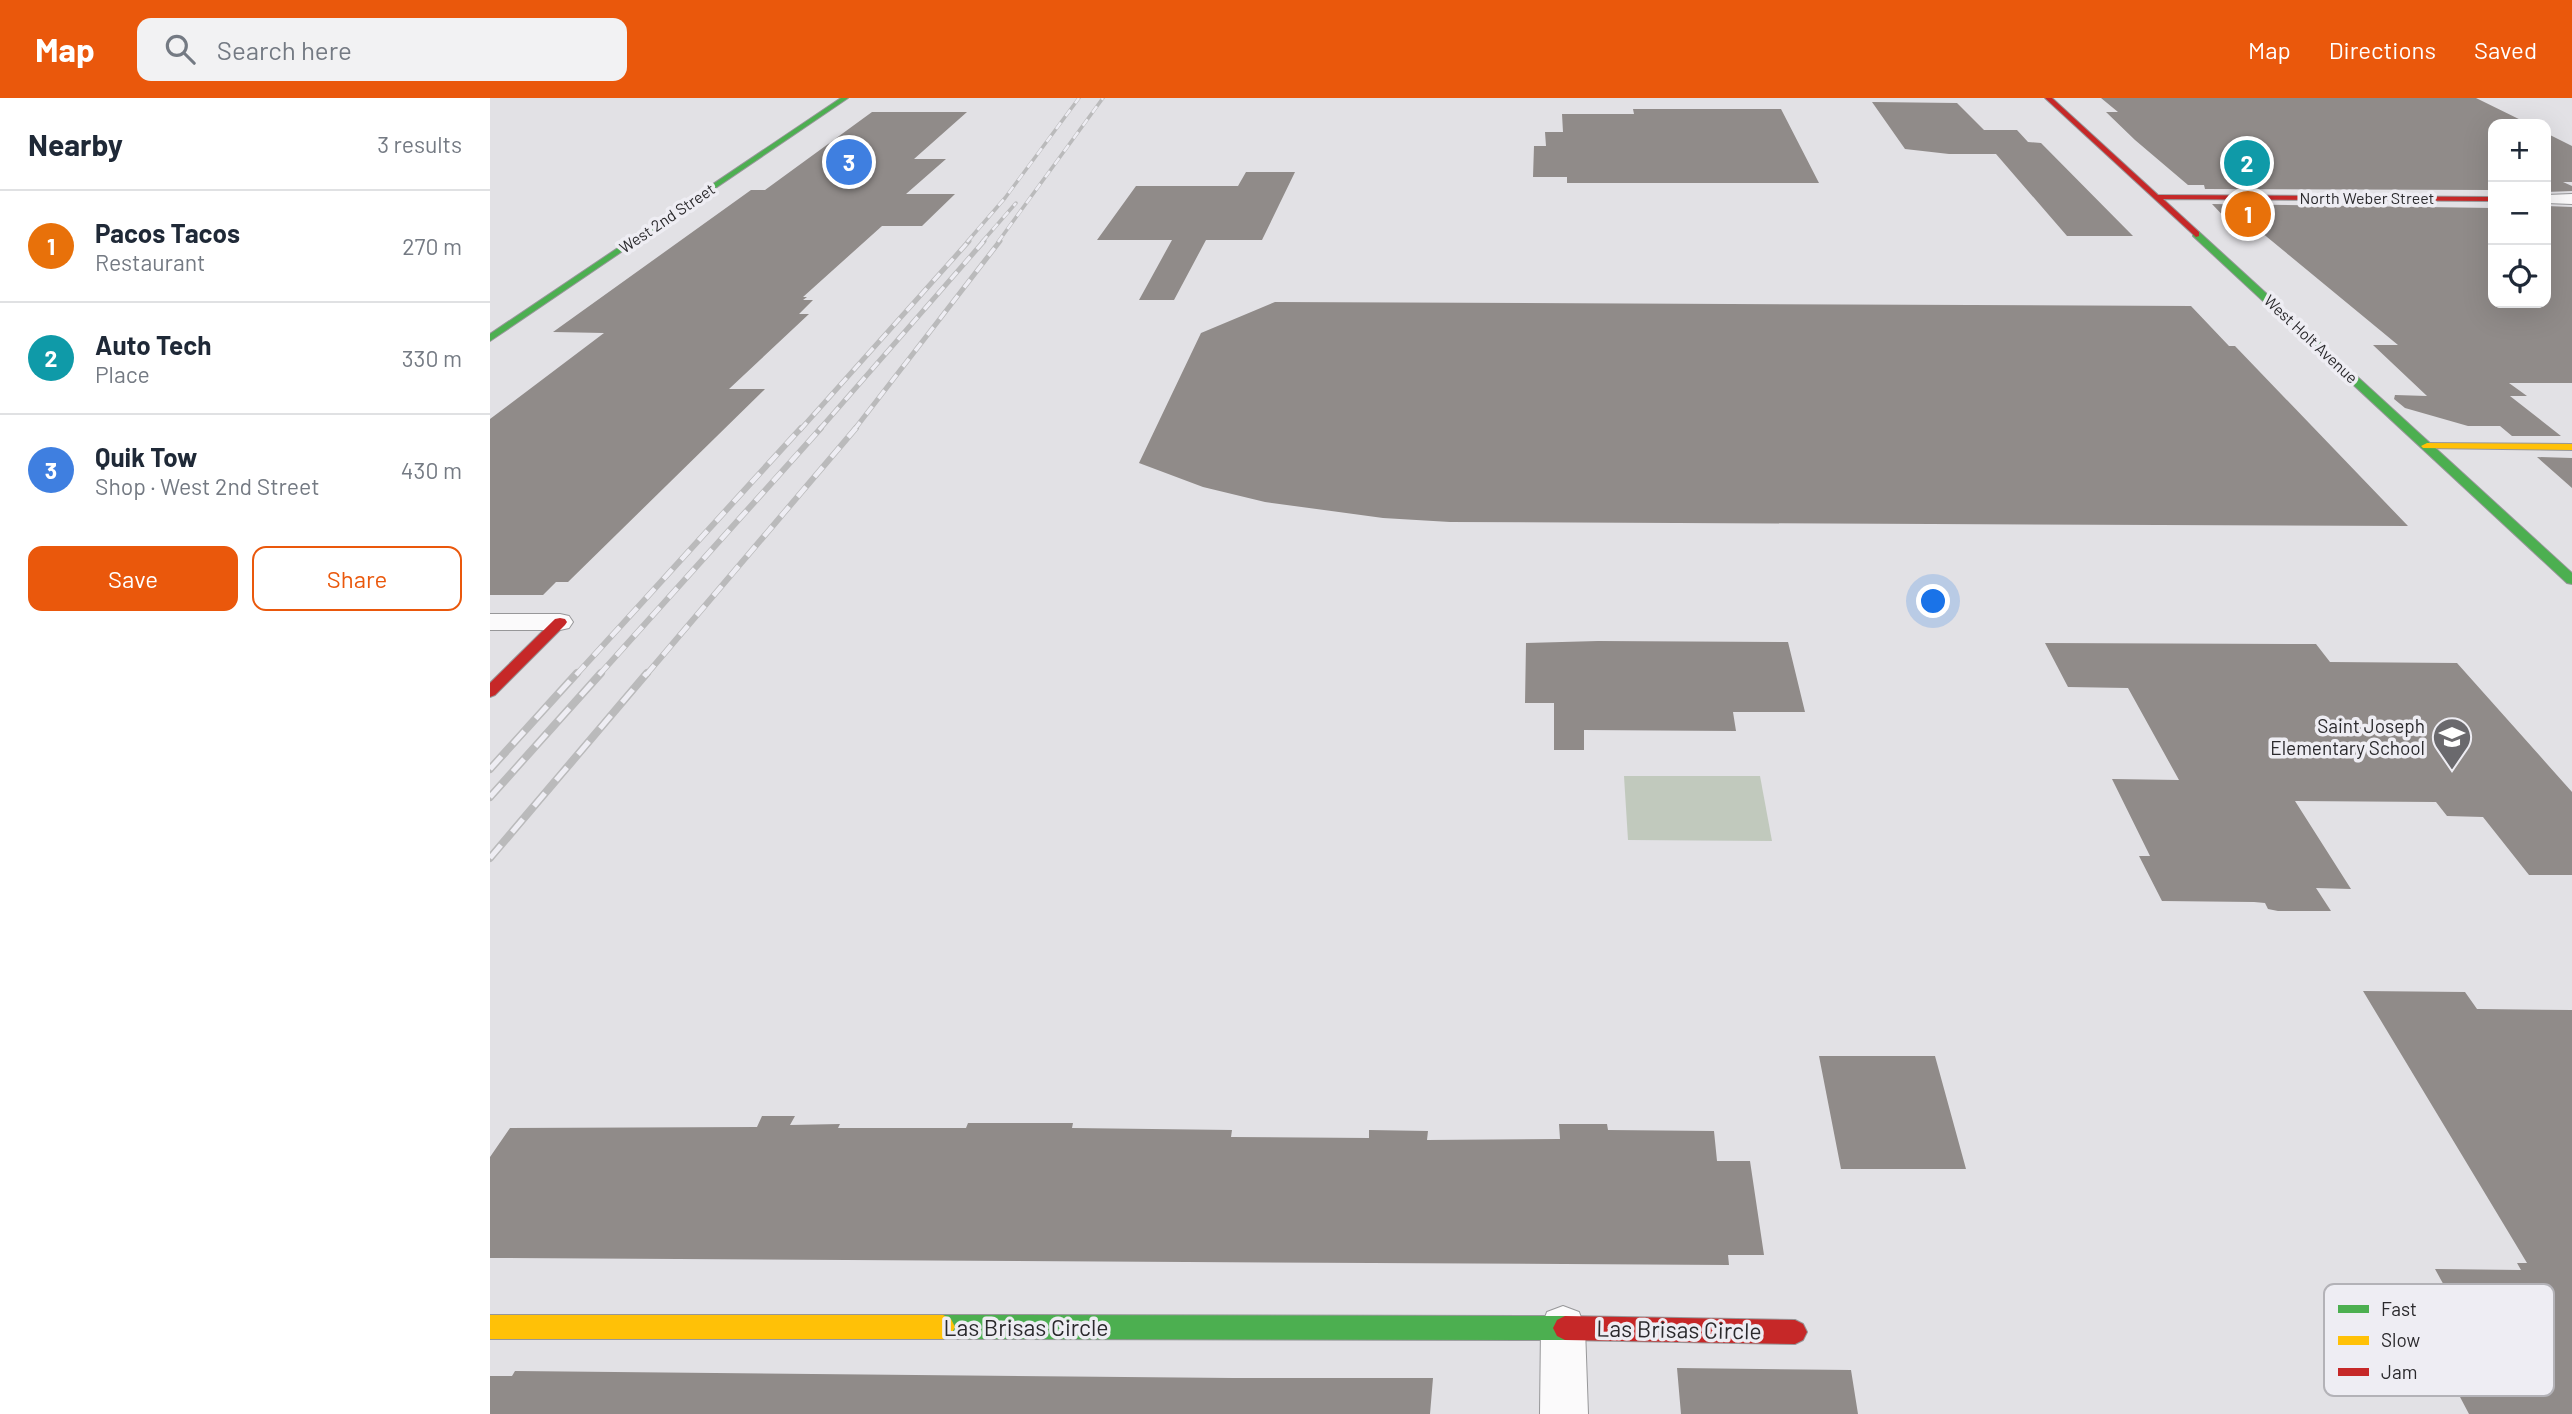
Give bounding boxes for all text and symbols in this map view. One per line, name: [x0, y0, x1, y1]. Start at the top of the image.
search box: [137, 18, 627, 81]
text: Map: [35, 29, 95, 69]
icon: search: [161, 30, 199, 68]
text: Search here: [217, 34, 352, 65]
text: Map: [2248, 35, 2291, 64]
text: Directions: [2329, 35, 2436, 64]
text: Saved: [2474, 35, 2537, 64]
map controls: [2488, 119, 2551, 308]
button: +: [2488, 119, 2551, 182]
text: Nearby: [28, 126, 123, 162]
text: 3 results: [377, 130, 462, 158]
pin: 3: [826, 136, 872, 188]
pin: 2: [2224, 137, 2270, 189]
street label: West 2nd Street: [615, 179, 718, 257]
button: −: [2488, 182, 2551, 245]
pin: 1: [2225, 188, 2271, 240]
street label: North Weber Street: [2300, 188, 2434, 207]
text: Pacos Tacos: [95, 217, 240, 248]
text: 1: [47, 232, 55, 260]
text: 270 m: [402, 232, 462, 260]
button: locate: [2488, 245, 2551, 308]
text: Restaurant: [95, 248, 205, 276]
street label: West Holt Avenue: [2261, 290, 2362, 387]
text: Auto Tech: [95, 329, 211, 360]
text: 2: [45, 344, 57, 372]
text: 330 m: [402, 344, 462, 372]
text: Place: [95, 360, 150, 388]
text: Quik Tow: [95, 441, 197, 472]
text: 3: [45, 456, 57, 484]
text: 430 m: [401, 456, 462, 484]
text: Shop · West 2nd Street: [95, 472, 320, 500]
button: Save: [28, 546, 238, 611]
button: Share: [252, 546, 462, 611]
your location: [1916, 584, 1950, 618]
place label: Saint Joseph Elementary School: [2270, 714, 2425, 759]
school or university icon: Saint Joseph Elementary School: [2431, 716, 2473, 771]
legend: [2324, 1284, 2554, 1396]
text: Fast: [2381, 1297, 2417, 1320]
street label: Las Brisas Circle: [943, 1313, 1109, 1341]
street label: Las Brisas Circle: [1596, 1314, 1762, 1344]
text: Slow: [2381, 1328, 2420, 1351]
text: Jam: [2381, 1360, 2417, 1383]

